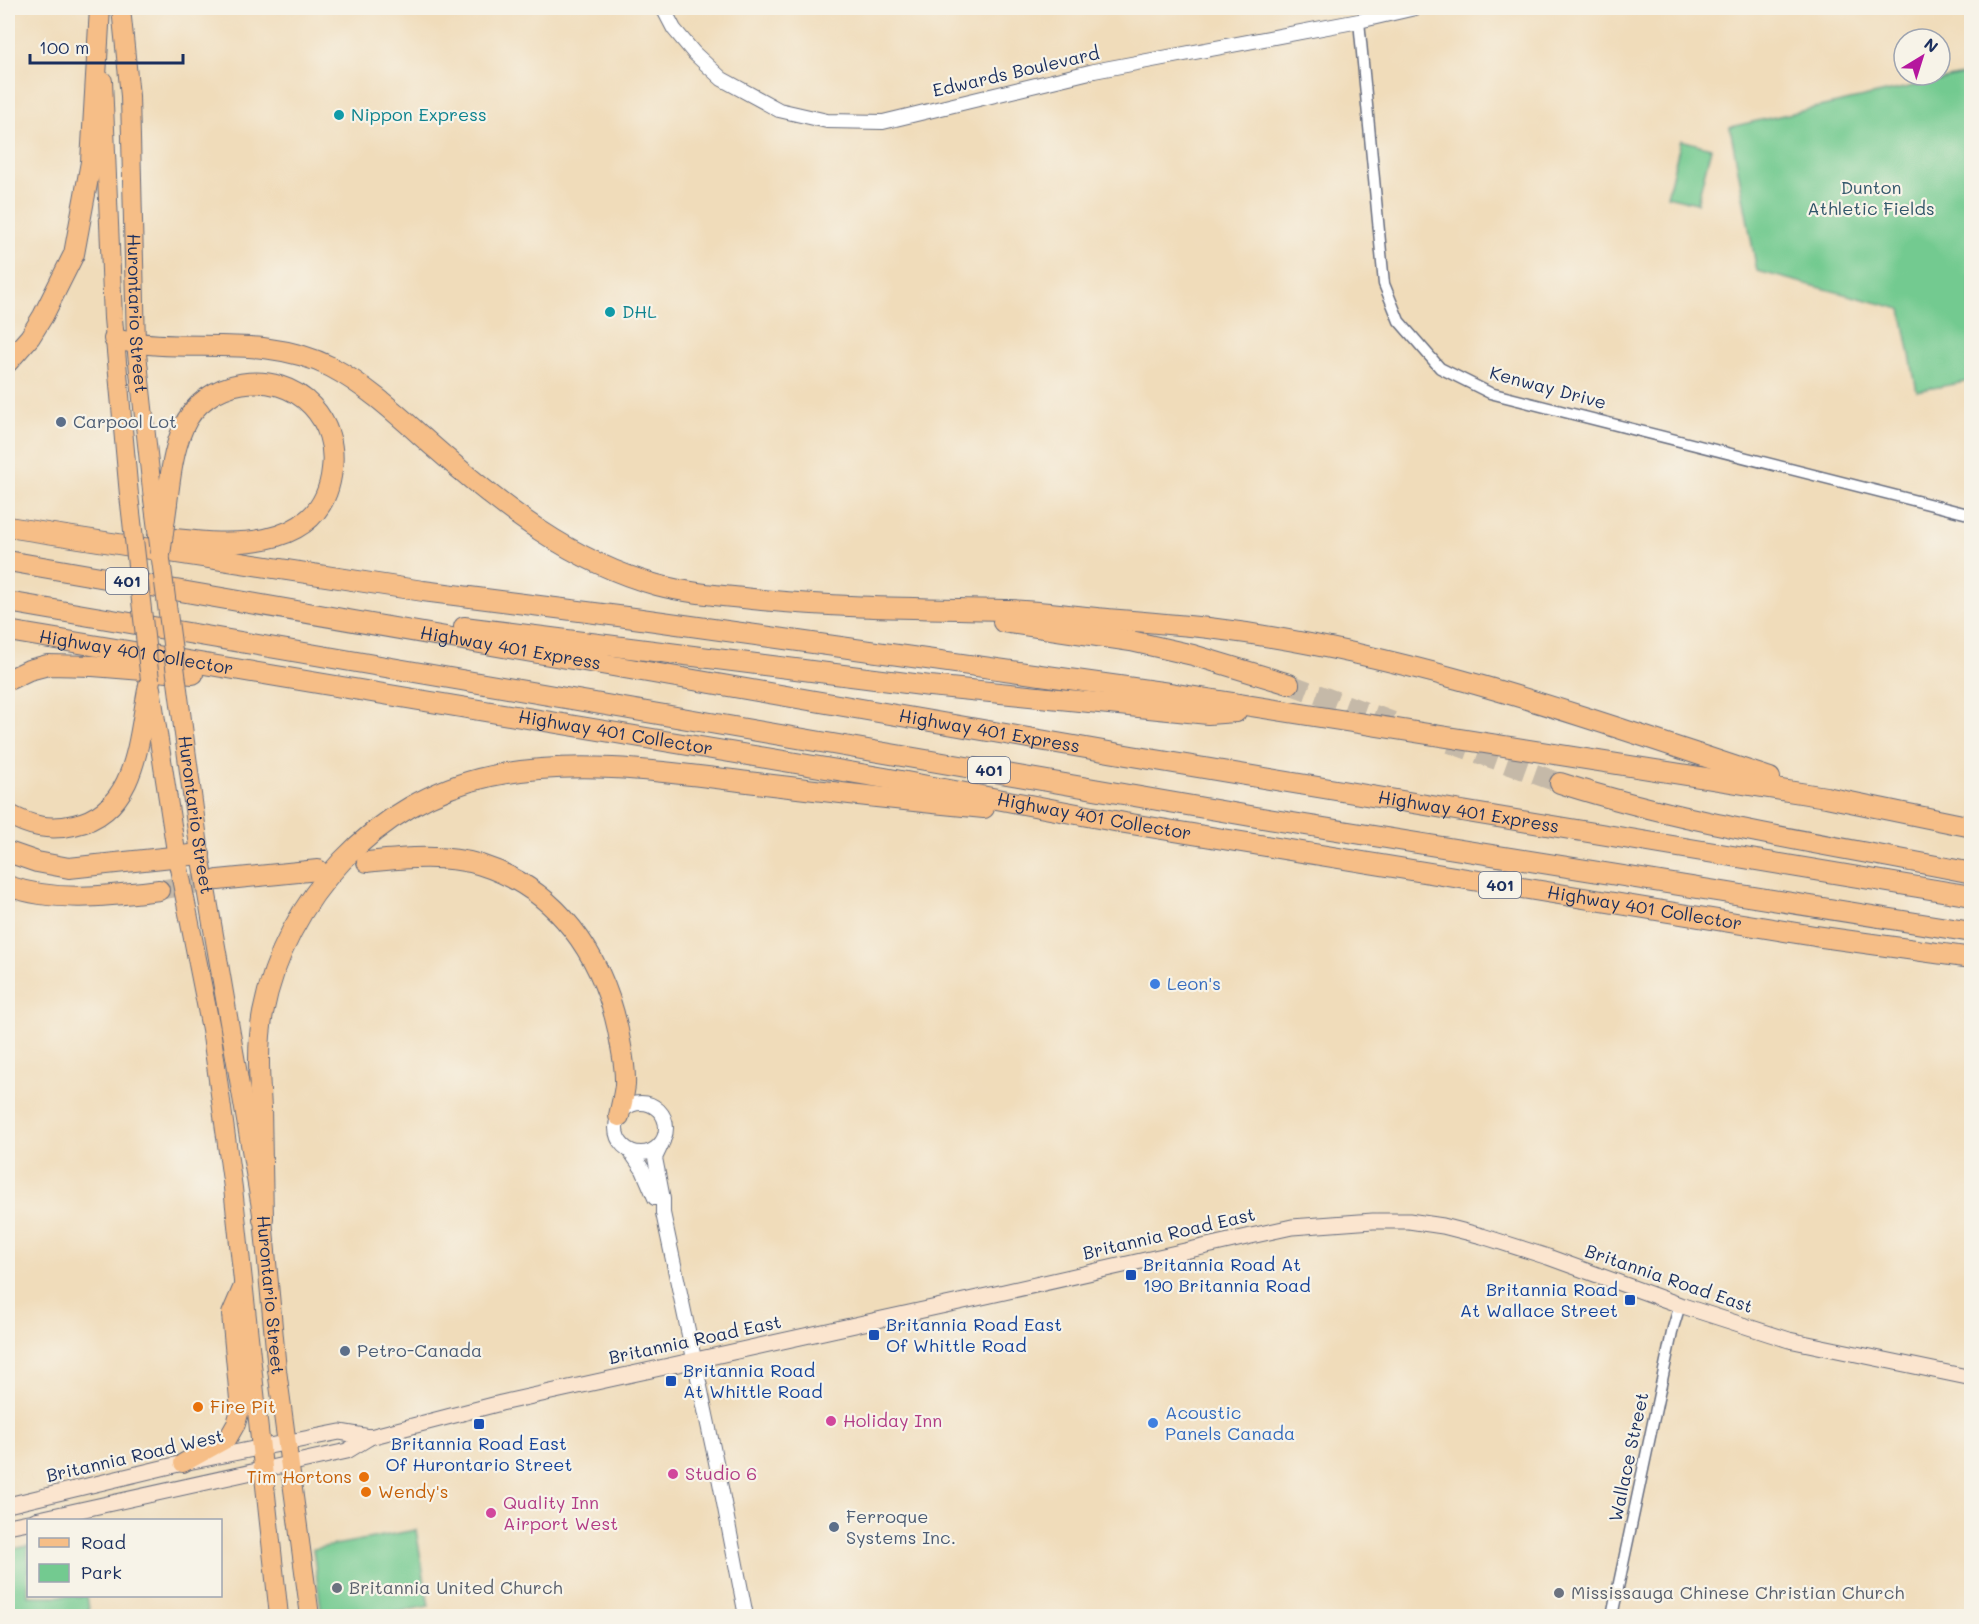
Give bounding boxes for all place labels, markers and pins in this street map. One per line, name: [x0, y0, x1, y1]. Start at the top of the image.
place label: Nippon Express: [351, 102, 487, 126]
marker: Nippon Express: [332, 108, 346, 122]
place label: DHL: [622, 299, 657, 323]
marker: DHL: [603, 305, 617, 319]
place label: Carpool Lot: [73, 409, 177, 433]
marker: Carpool Lot: [54, 415, 68, 429]
place label: Leon's: [1167, 971, 1221, 995]
marker: Leon's: [1148, 977, 1162, 991]
place label: Britannia Road At 190 Britannia Road: [1143, 1252, 1311, 1297]
marker: Britannia Road At 190 Britannia Road: [1124, 1268, 1138, 1282]
place label: Britannia Road At Wallace Street: [1460, 1277, 1618, 1322]
marker: Britannia Road At Wallace Street: [1623, 1293, 1637, 1307]
place label: Britannia Road East Of Whittle Road: [886, 1312, 1062, 1357]
marker: Britannia Road East Of Whittle Road: [867, 1328, 881, 1342]
place label: Petro-Canada: [357, 1338, 482, 1362]
marker: Petro-Canada: [338, 1344, 352, 1358]
place label: Britannia Road At Whittle Road: [683, 1358, 823, 1403]
marker: Britannia Road At Whittle Road: [664, 1374, 678, 1388]
place label: Fire Pit: [210, 1394, 276, 1418]
marker: Fire Pit: [191, 1400, 205, 1414]
place label: Acoustic Panels Canada: [1165, 1400, 1295, 1445]
place label: Holiday Inn: [843, 1408, 942, 1432]
marker: Holiday Inn: [824, 1414, 838, 1428]
marker: Acoustic Panels Canada: [1146, 1416, 1160, 1430]
marker: Britannia Road East Of Hurontario Street: [472, 1417, 486, 1431]
place label: Britannia Road East Of Hurontario Street: [386, 1431, 572, 1476]
place label: Studio 6: [685, 1461, 757, 1485]
place label: Tim Hortons: [247, 1464, 352, 1488]
marker: Studio 6: [666, 1467, 680, 1481]
marker: Tim Hortons: [357, 1470, 371, 1484]
place label: Wendy's: [378, 1479, 448, 1503]
marker: Wendy's: [359, 1485, 373, 1499]
place label: Quality Inn Airport West: [503, 1490, 618, 1535]
place label: Ferroque Systems Inc.: [846, 1504, 956, 1549]
marker: Quality Inn Airport West: [484, 1506, 498, 1520]
marker: Ferroque Systems Inc.: [827, 1520, 841, 1534]
place label: Britannia United Church: [349, 1575, 563, 1599]
place label: Mississauga Chinese Christian Church: [1571, 1580, 1904, 1604]
marker: Britannia United Church: [330, 1581, 344, 1595]
marker: Mississauga Chinese Christian Church: [1552, 1586, 1566, 1600]

